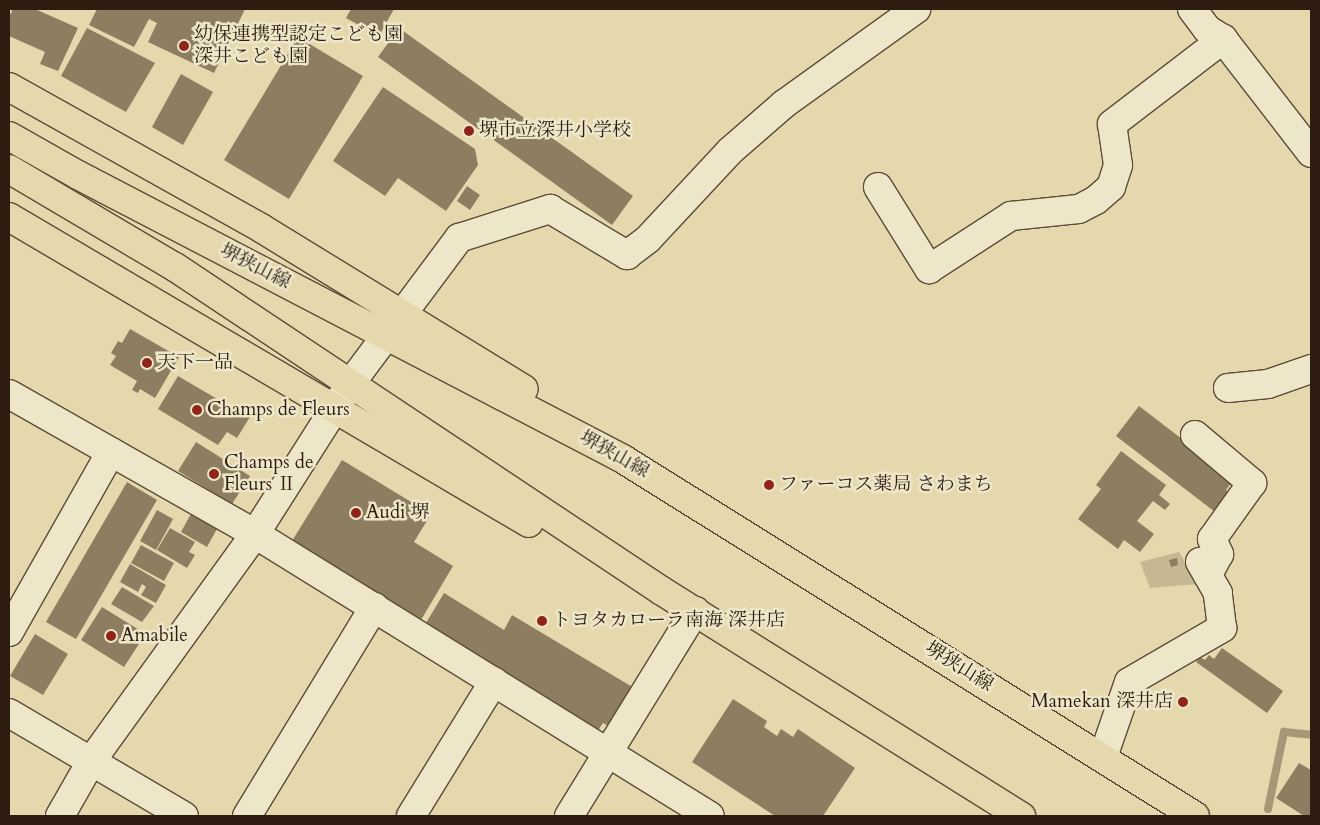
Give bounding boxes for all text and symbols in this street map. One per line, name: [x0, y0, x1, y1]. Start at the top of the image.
place label: 幼保連携型認定こども園 深井こども園: [194, 24, 403, 68]
marker: 幼保連携型認定こども園 深井こども園: [178, 40, 190, 52]
place label: 堺市立深井小学校: [479, 120, 631, 142]
marker: 堺市立深井小学校: [463, 125, 475, 137]
street label: 堺狭山線: [216, 240, 294, 294]
place label: 天下一品: [157, 352, 233, 374]
marker: 天下一品: [141, 357, 153, 369]
place label: Champs de Fleurs: [207, 399, 350, 421]
marker: Champs de Fleurs: [191, 404, 203, 416]
street label: 堺狭山線: [575, 427, 653, 483]
place label: Champs de Fleurs Ⅱ: [224, 452, 314, 496]
marker: Champs de Fleurs Ⅱ: [208, 468, 220, 480]
place label: ファーコス薬局 さわまち: [779, 474, 993, 496]
marker: ファーコス薬局 さわまち: [763, 479, 775, 491]
place label: Audi 堺: [366, 502, 430, 524]
marker: Audi 堺: [350, 507, 362, 519]
place label: トヨタカローラ南海 深井店: [552, 610, 785, 632]
marker: トヨタカローラ南海 深井店: [536, 615, 548, 627]
place label: Amabile: [121, 625, 188, 647]
marker: Amabile: [105, 630, 117, 642]
street label: 堺狭山線: [921, 637, 997, 697]
place label: Mamekan 深井店: [1031, 691, 1173, 713]
marker: Mamekan 深井店: [1177, 696, 1189, 708]

